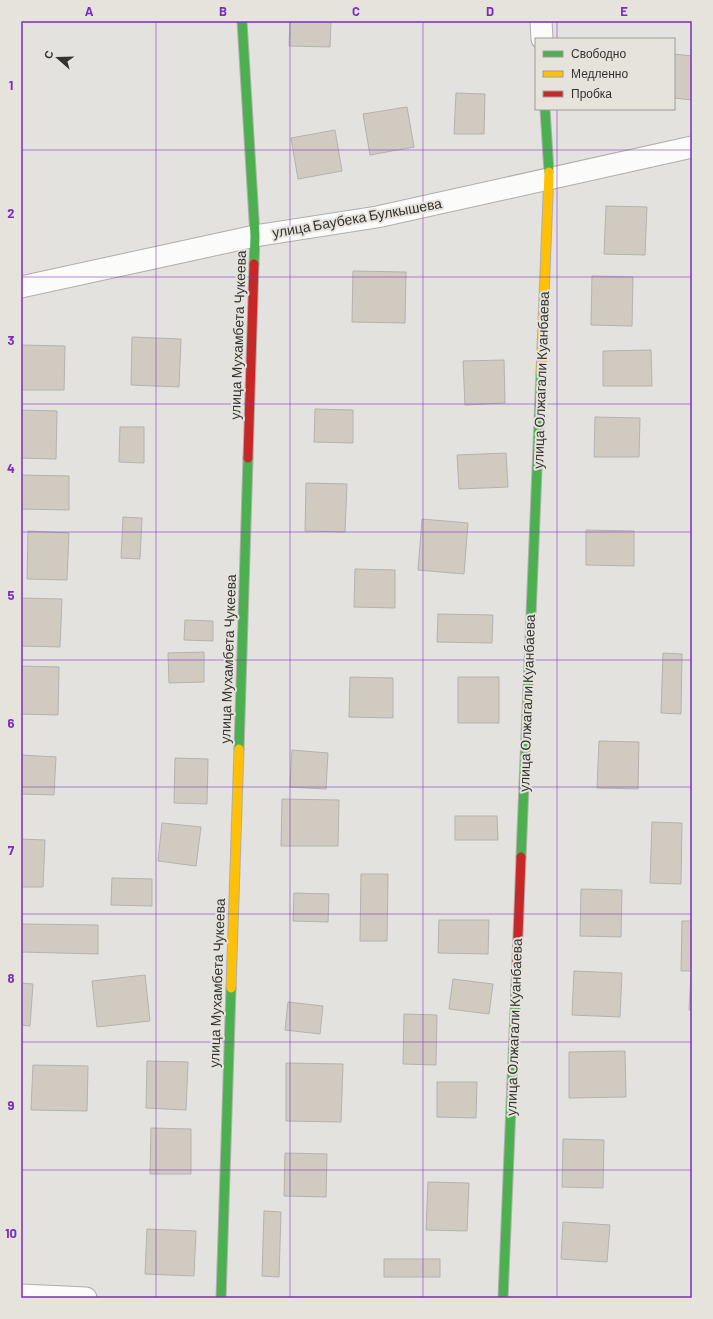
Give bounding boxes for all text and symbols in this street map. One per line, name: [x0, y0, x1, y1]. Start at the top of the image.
text: A: [85, 3, 94, 19]
text: B: [219, 3, 227, 19]
text: C: [352, 3, 360, 19]
text: D: [486, 3, 494, 19]
text: E: [620, 3, 628, 19]
north arrow: [38, 38, 78, 78]
legend: [535, 38, 675, 110]
text: Свободно: [571, 46, 626, 61]
text: С: [41, 48, 56, 60]
text: Медленно: [571, 66, 628, 81]
text: 1: [9, 77, 13, 93]
text: Пробка: [571, 86, 612, 101]
street label: улица Баубека Булкышева: [271, 194, 443, 241]
text: 2: [7, 205, 15, 221]
street label: улица Мухамбета Чукеева: [226, 250, 249, 420]
street label: улица Олжагали Куанбаева: [529, 291, 552, 469]
text: 3: [7, 332, 15, 348]
text: 4: [7, 460, 15, 476]
street label: улица Мухамбета Чукеева: [216, 574, 239, 744]
text: 5: [7, 587, 15, 603]
street label: улица Олжагали Куанбаева: [515, 614, 538, 792]
text: 6: [8, 715, 15, 731]
text: 7: [8, 842, 15, 858]
street label: улица Мухамбета Чукеева: [205, 898, 228, 1068]
street label: улица Олжагали Куанбаева: [502, 938, 525, 1116]
text: 8: [7, 970, 15, 986]
text: 9: [8, 1097, 15, 1113]
text: 10: [5, 1225, 17, 1241]

